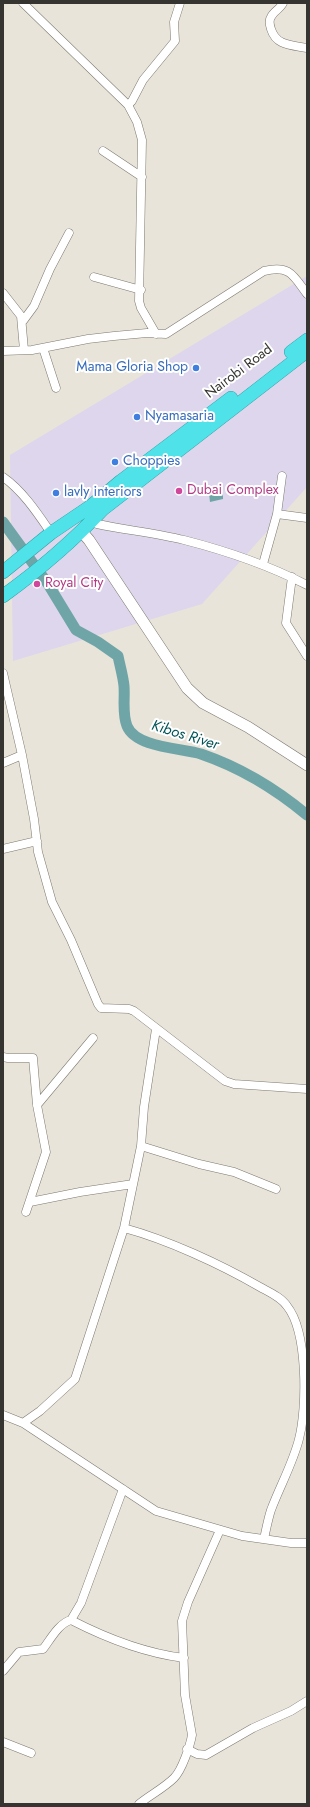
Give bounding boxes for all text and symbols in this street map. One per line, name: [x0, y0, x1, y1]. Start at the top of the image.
street label: Nairobi Road: [202, 341, 276, 403]
place label: Mama Gloria Shop: [76, 360, 188, 376]
marker: Mama Gloria Shop: [191, 363, 201, 373]
place label: Nyamasaria: [145, 409, 214, 425]
marker: Nyamasaria: [132, 412, 142, 422]
place label: Choppies: [123, 454, 180, 470]
marker: Choppies: [110, 457, 120, 467]
place label: Dubai Complex: [187, 483, 279, 499]
place label: lavly interiors: [64, 485, 142, 501]
marker: Dubai Complex: [174, 486, 184, 496]
marker: lavly interiors: [51, 488, 61, 498]
place label: Royal City: [45, 576, 103, 592]
marker: Royal City: [32, 579, 42, 589]
water label: Kibos River: [149, 717, 221, 755]

